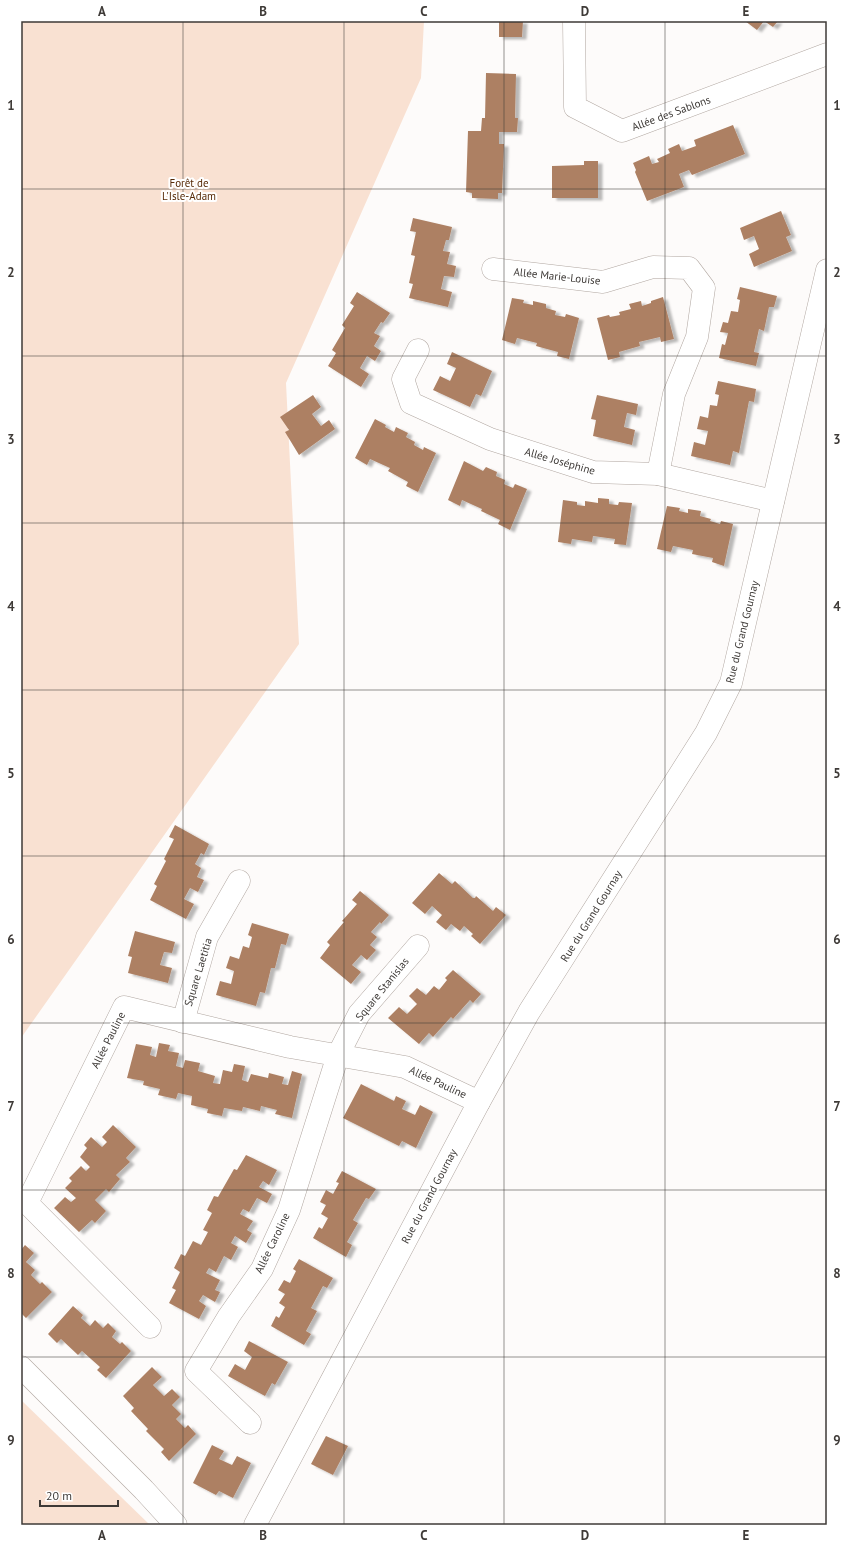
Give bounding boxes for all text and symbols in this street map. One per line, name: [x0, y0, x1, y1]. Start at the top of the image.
text: A: [98, 3, 106, 20]
text: B: [259, 3, 267, 20]
text: C: [420, 3, 428, 20]
text: D: [581, 3, 589, 20]
text: E: [743, 3, 750, 20]
street label: Allée des Sablons: [630, 92, 713, 134]
text: 1: [7, 97, 15, 114]
text: 1: [833, 97, 841, 114]
park label: Forêt de L'Isle-Adam: [162, 176, 216, 203]
text: 2: [7, 264, 15, 281]
street label: Allée Marie-Louise: [513, 264, 602, 288]
text: 2: [833, 264, 841, 281]
text: 3: [7, 431, 15, 448]
text: 3: [833, 431, 841, 448]
street label: Allée Joséphine: [523, 444, 597, 478]
street label: Rue du Grand Gournay: [722, 578, 762, 685]
text: 4: [7, 598, 15, 615]
text: 4: [833, 598, 841, 615]
text: 5: [7, 765, 15, 782]
text: 5: [833, 765, 841, 782]
street label: Rue du Grand Gournay: [557, 867, 625, 964]
text: 6: [7, 931, 15, 948]
text: 6: [833, 931, 841, 948]
street label: Square Laetitia: [181, 936, 215, 1008]
street label: Square Stanislas: [352, 954, 412, 1023]
street label: Allée Pauline: [88, 1009, 128, 1071]
street label: Allée Pauline: [407, 1063, 469, 1102]
text: 7: [7, 1098, 15, 1115]
text: 7: [833, 1098, 841, 1115]
street label: Rue du Grand Gournay: [398, 1145, 460, 1246]
street label: Allée Caroline: [251, 1210, 293, 1276]
text: 8: [7, 1265, 15, 1282]
text: 8: [833, 1265, 841, 1282]
text: 9: [7, 1432, 15, 1449]
text: 9: [833, 1432, 841, 1449]
scale bar: [40, 1482, 118, 1508]
text: 20 m: [46, 1488, 72, 1503]
text: A: [98, 1527, 106, 1544]
text: B: [259, 1527, 267, 1544]
text: C: [420, 1527, 428, 1544]
text: D: [581, 1527, 589, 1544]
text: E: [743, 1527, 750, 1544]

